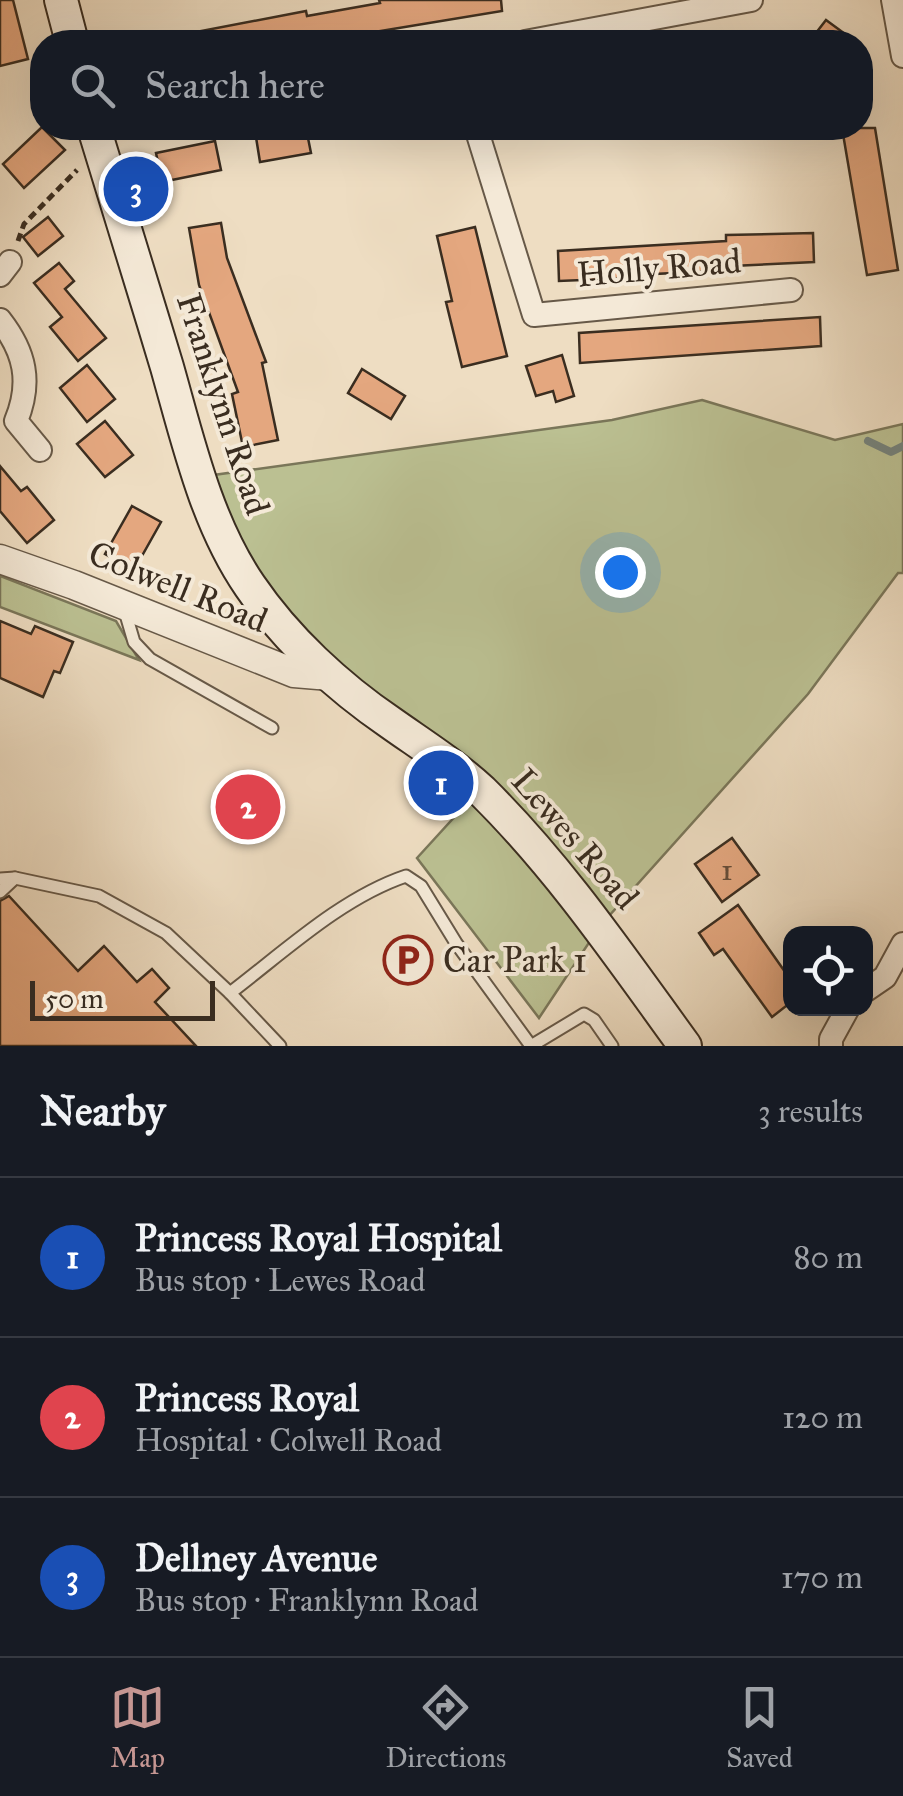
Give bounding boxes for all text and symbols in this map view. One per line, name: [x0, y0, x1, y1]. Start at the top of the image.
search box: [30, 30, 873, 140]
icon: search: [65, 58, 120, 113]
text: Search here: [145, 62, 325, 108]
pin: 3: [104, 152, 168, 226]
street label: Holly Road: [575, 239, 743, 297]
street label: Franklynn Road: [167, 288, 279, 521]
street label: Colwell Road: [82, 532, 274, 642]
your location: [595, 547, 646, 598]
pin: 1: [408, 746, 474, 820]
street label: Lewes Road: [502, 760, 648, 919]
pin: 2: [216, 770, 280, 844]
house number: 1: [721, 852, 733, 888]
map controls: [783, 926, 873, 1016]
button: locate: [783, 926, 873, 1016]
parking icon: Car Park 1: [382, 934, 434, 986]
place label: Car Park 1: [443, 939, 587, 982]
scale bar: [30, 976, 215, 1020]
text: 50 m: [45, 981, 104, 1016]
text: Nearby: [40, 1085, 165, 1137]
text: 3 results: [758, 1092, 863, 1131]
text: Princess Royal Hospital: [135, 1215, 502, 1261]
text: 1: [66, 1238, 79, 1277]
text: 80 m: [794, 1238, 863, 1277]
text: Bus stop · Lewes Road: [135, 1261, 426, 1300]
text: Princess Royal: [135, 1375, 359, 1421]
text: 2: [65, 1398, 80, 1437]
text: 120 m: [782, 1398, 863, 1437]
text: Hospital · Colwell Road: [135, 1421, 442, 1460]
text: Dellney Avenue: [135, 1535, 378, 1581]
text: 3: [66, 1558, 79, 1597]
text: 170 m: [781, 1558, 863, 1597]
text: Bus stop · Franklynn Road: [135, 1581, 479, 1620]
tab: Map: [110, 1680, 165, 1775]
tab: Directions: [385, 1680, 506, 1775]
tab: Saved: [726, 1680, 793, 1775]

